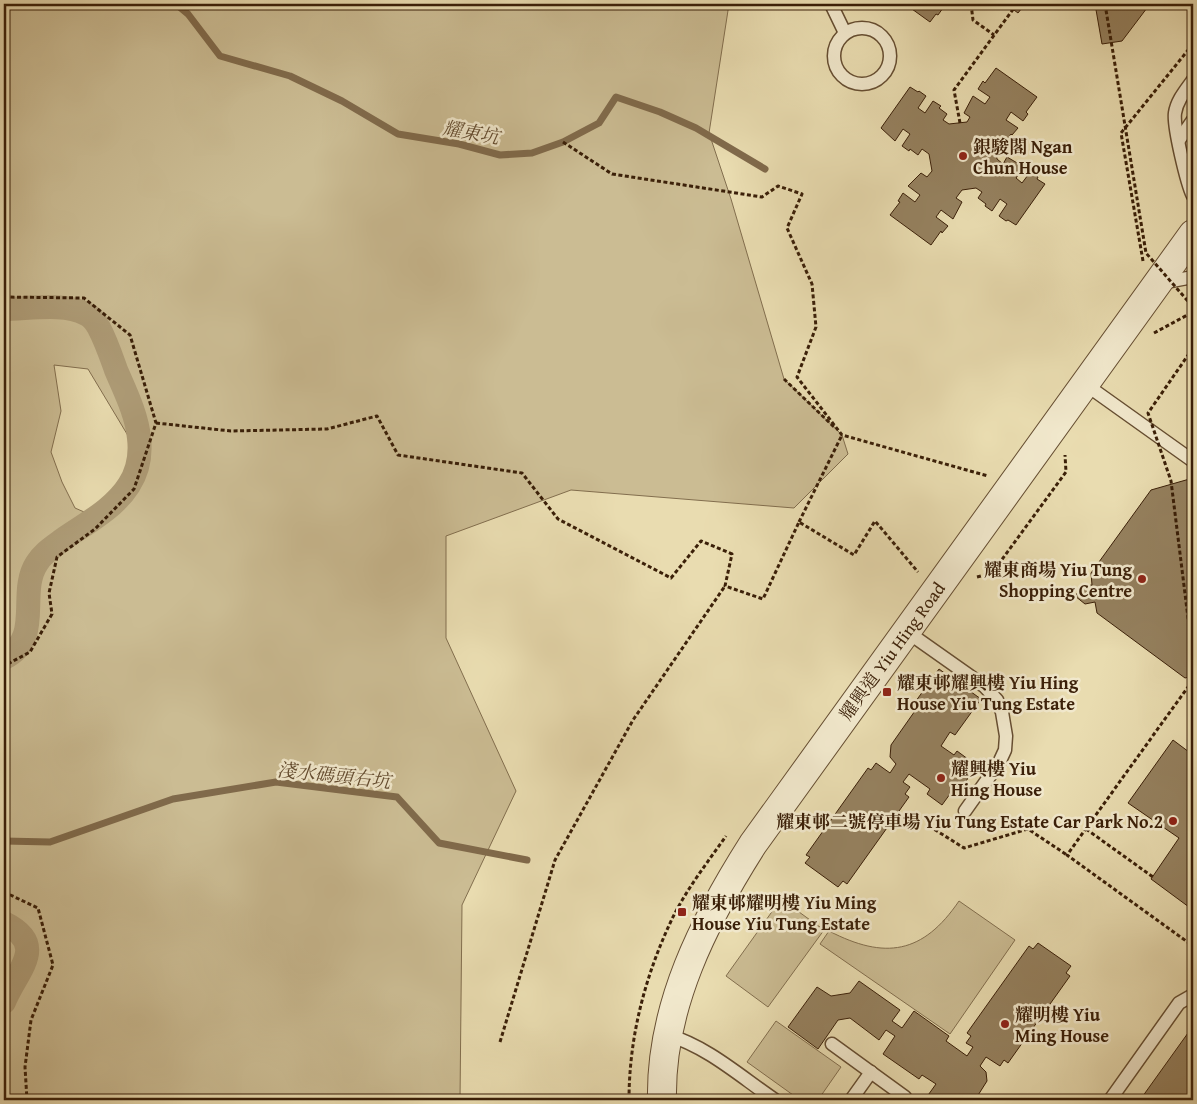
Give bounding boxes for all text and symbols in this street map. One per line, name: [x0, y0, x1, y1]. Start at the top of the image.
water label: 耀東坑: [440, 113, 504, 151]
place label: 銀駿閣 Ngan Chun House: [973, 133, 1073, 181]
marker: 銀駿閣 Ngan Chun House: [957, 150, 969, 162]
place label: 耀東商場 Yiu Tung Shopping Centre: [984, 556, 1133, 604]
marker: 耀東商場 Yiu Tung Shopping Centre: [1136, 573, 1148, 585]
street label: 耀興道 Yiu Hing Road: [833, 576, 952, 726]
place label: 耀東邨耀興樓 Yiu Hing House Yiu Tung Estate: [897, 669, 1079, 717]
marker: 耀東邨耀興樓 Yiu Hing House Yiu Tung Estate: [881, 686, 893, 698]
water label: 淺水碼頭右坑: [276, 755, 395, 795]
place label: 耀興樓 Yiu Hing House: [951, 755, 1042, 803]
marker: 耀興樓 Yiu Hing House: [935, 772, 947, 784]
place label: 耀東邨二號停車場 Yiu Tung Estate Car Park No.2: [776, 808, 1163, 835]
marker: 耀東邨二號停車場 Yiu Tung Estate Car Park No.2: [1167, 815, 1179, 827]
place label: 耀東邨耀明樓 Yiu Ming House Yiu Tung Estate: [692, 889, 877, 937]
marker: 耀東邨耀明樓 Yiu Ming House Yiu Tung Estate: [676, 906, 688, 918]
place label: 耀明樓 Yiu Ming House: [1015, 1001, 1109, 1049]
marker: 耀明樓 Yiu Ming House: [999, 1018, 1011, 1030]

